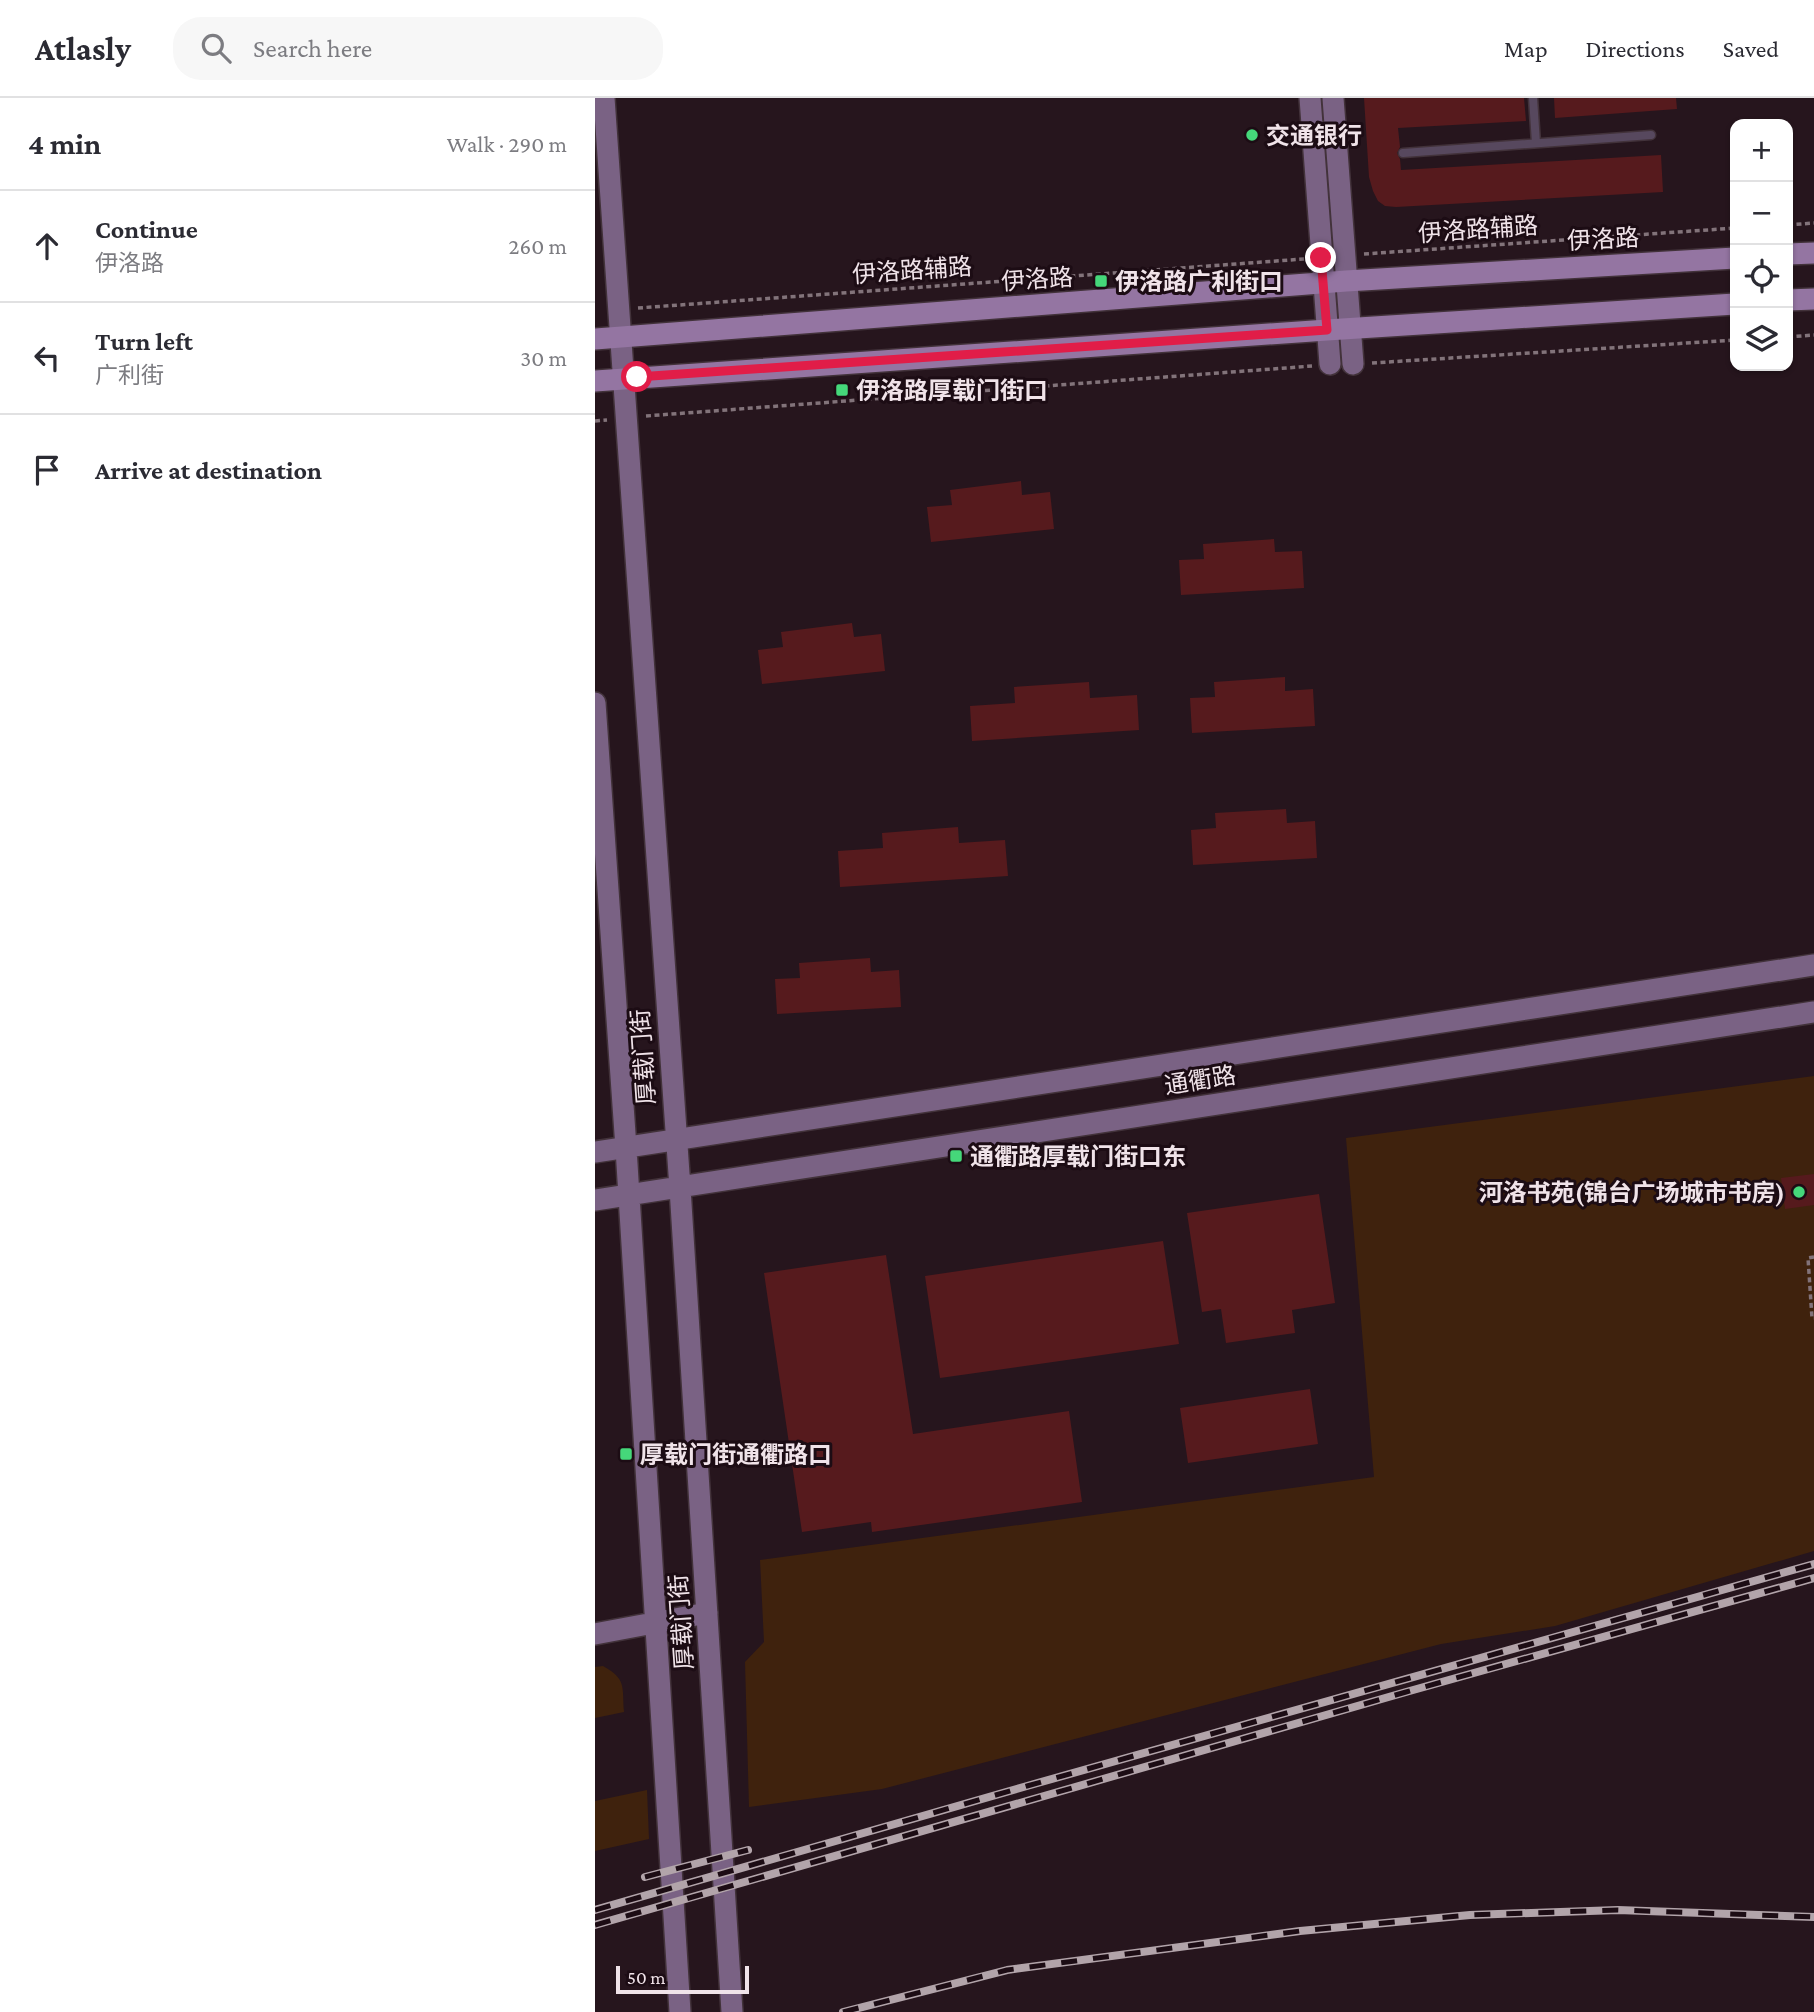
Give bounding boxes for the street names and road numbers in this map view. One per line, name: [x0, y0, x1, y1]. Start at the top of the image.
street label: 伊洛路辅路: [1417, 211, 1539, 247]
street label: 伊洛路: [1566, 224, 1640, 254]
street label: 伊洛路辅路: [851, 252, 973, 288]
street label: 伊洛路: [1000, 263, 1074, 295]
street label: 厚载门街: [626, 1008, 660, 1106]
street label: 通衢路: [1162, 1061, 1238, 1099]
street label: 厚载门街: [664, 1573, 698, 1671]

